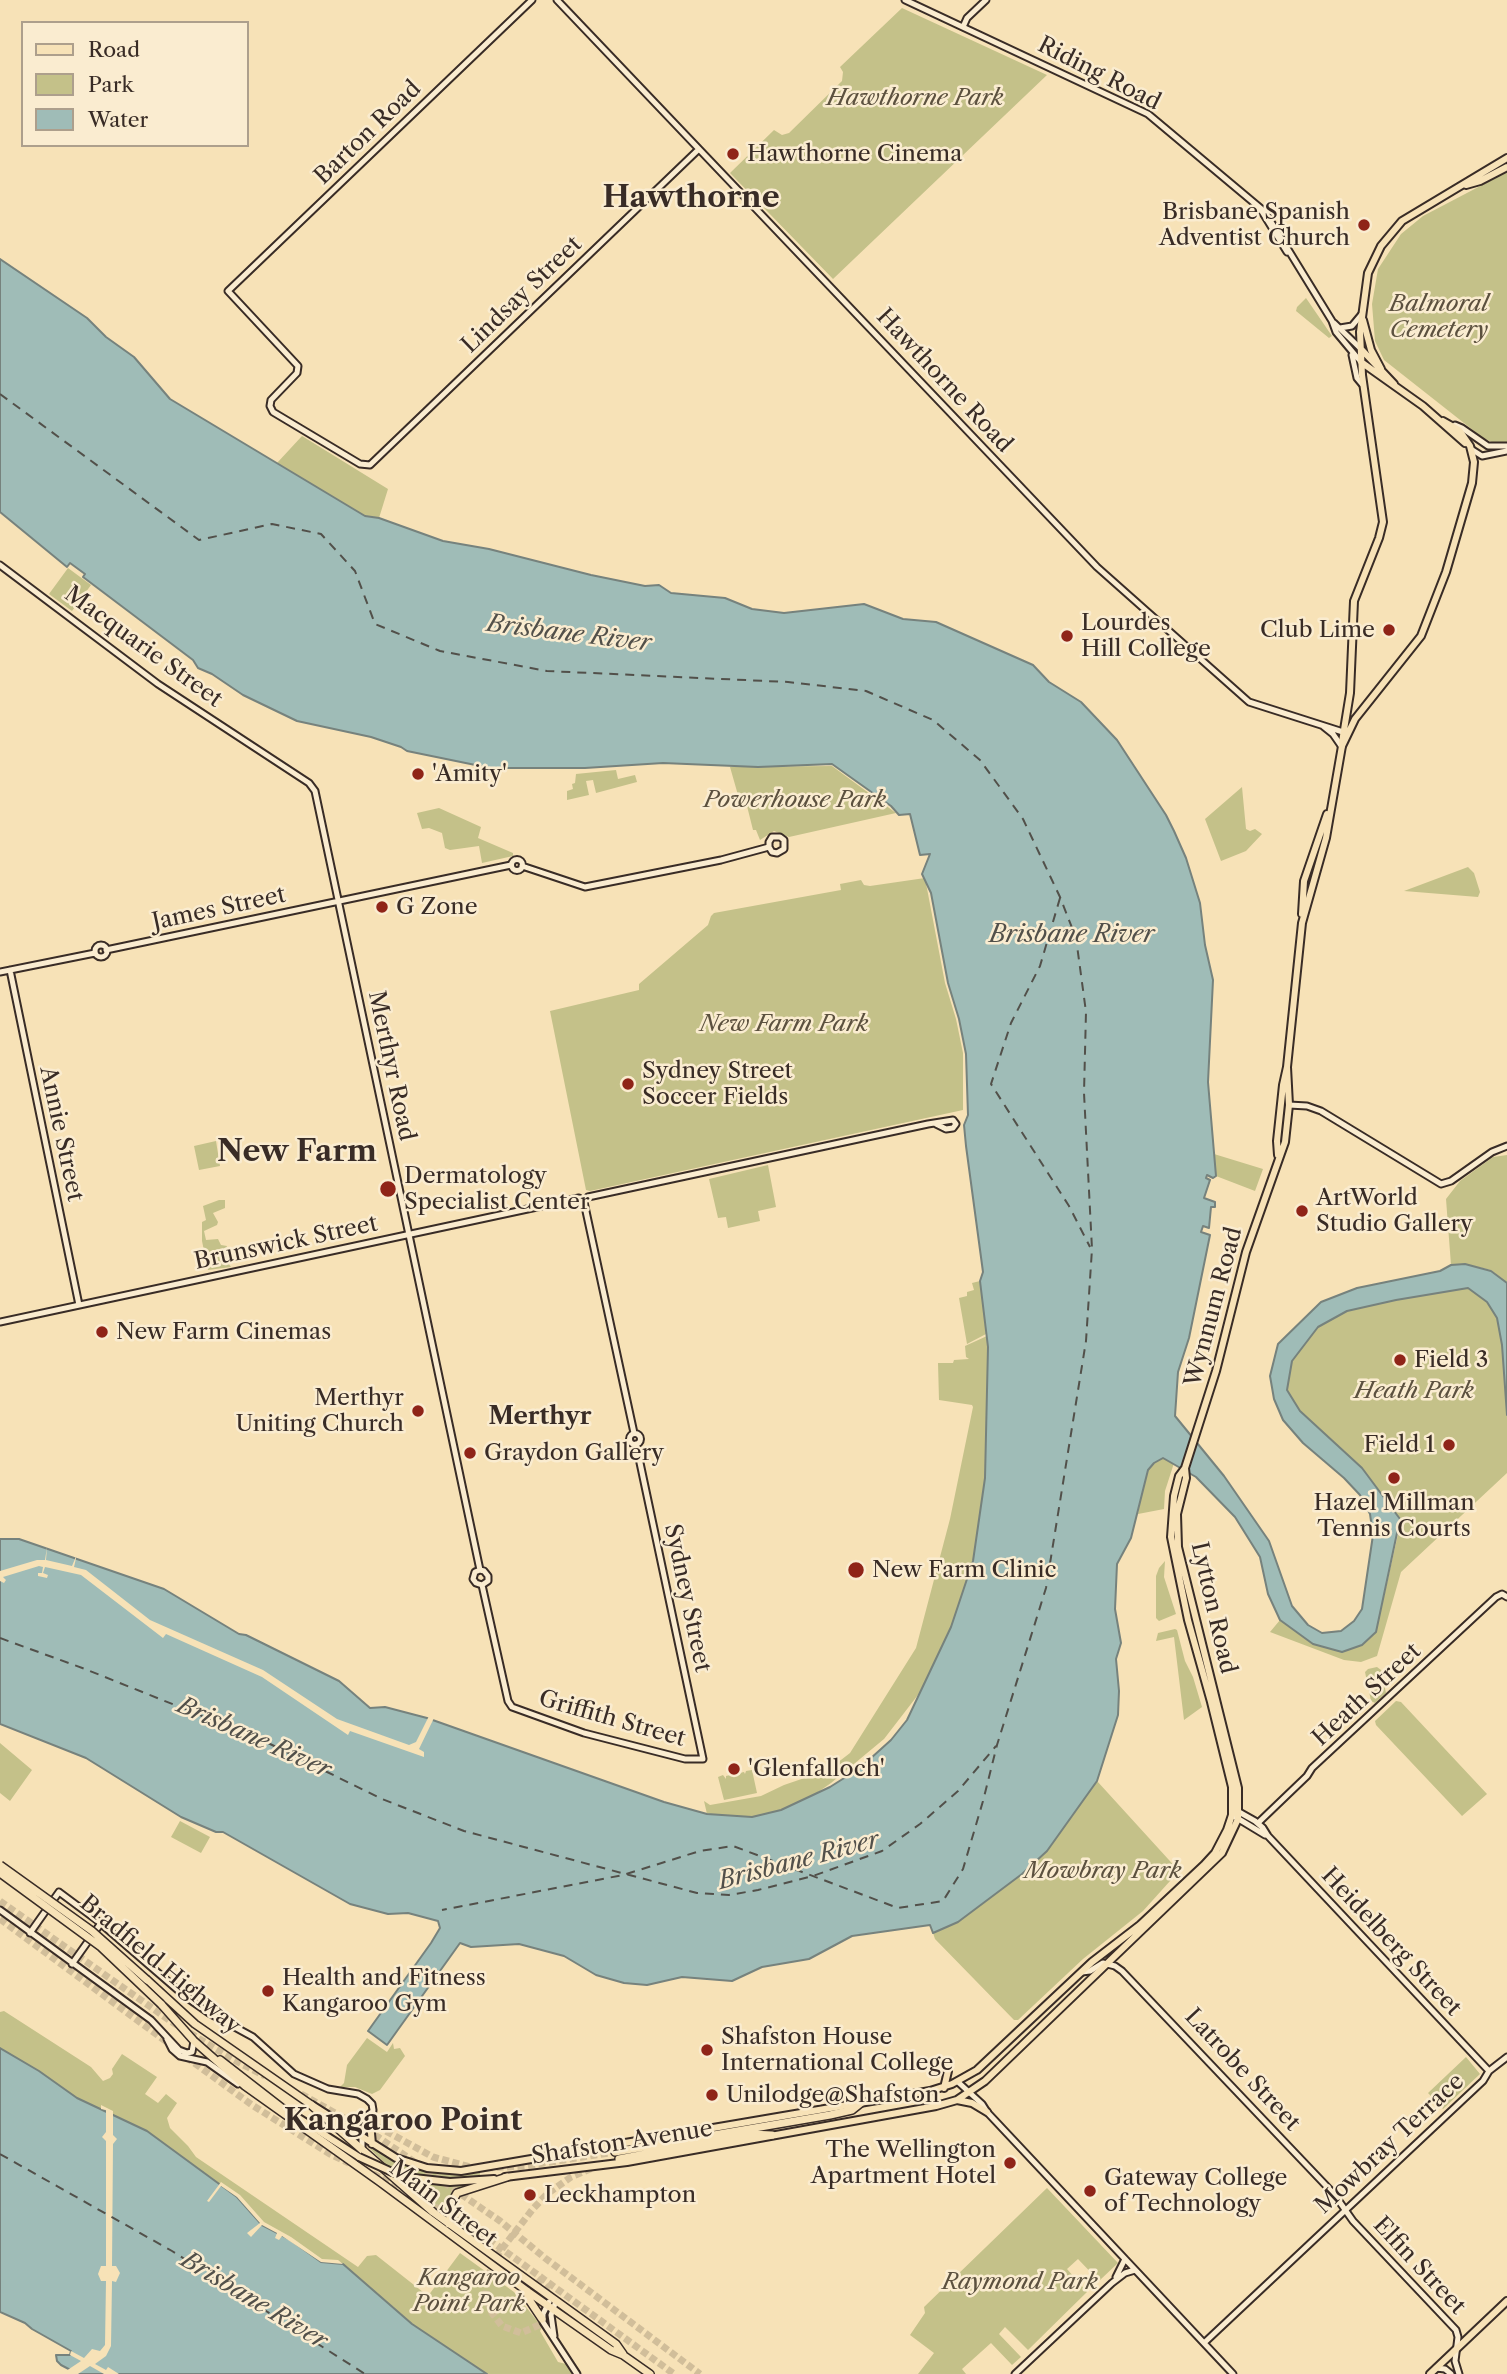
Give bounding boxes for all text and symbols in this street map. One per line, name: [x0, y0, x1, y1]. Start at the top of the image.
legend: [21, 21, 248, 147]
street label: Riding Road: [1033, 31, 1165, 117]
text: Road: [88, 37, 140, 62]
text: Park: [88, 72, 134, 97]
street label: Barton Road: [309, 75, 427, 191]
park label: Hawthorne Park: [826, 84, 1004, 112]
text: Water: [88, 107, 148, 132]
place label: Hawthorne Cinema: [747, 140, 962, 168]
marker: Hawthorne Cinema: [725, 146, 741, 162]
district label: Hawthorne: [602, 180, 780, 216]
place label: Brisbane Spanish Adventist Church: [1159, 198, 1350, 252]
marker: Brisbane Spanish Adventist Church: [1356, 217, 1372, 233]
street label: Lindsay Street: [456, 231, 588, 359]
park label: Balmoral Cemetery: [1389, 290, 1489, 344]
street label: Hawthorne Road: [870, 303, 1018, 459]
street label: Macquarie Street: [59, 580, 227, 714]
place label: Lourdes Hill College: [1081, 609, 1211, 663]
water label: Brisbane River: [485, 610, 653, 658]
place label: Club Lime: [1260, 616, 1375, 644]
marker: Club Lime: [1381, 622, 1397, 638]
marker: Lourdes Hill College: [1059, 628, 1075, 644]
place label: 'Amity': [432, 760, 507, 788]
marker: 'Amity': [410, 766, 426, 782]
park label: Powerhouse Park: [704, 786, 886, 814]
street label: James Street: [150, 881, 288, 937]
place label: G Zone: [396, 893, 478, 921]
marker: G Zone: [374, 899, 390, 915]
water label: Brisbane River: [989, 921, 1155, 949]
street label: Merthyr Road: [362, 988, 420, 1144]
park label: New Farm Park: [700, 1010, 868, 1038]
place label: Sydney Street Soccer Fields: [642, 1057, 793, 1111]
street label: Annie Street: [33, 1064, 89, 1204]
marker: Sydney Street Soccer Fields: [620, 1076, 636, 1092]
district label: New Farm: [217, 1134, 377, 1170]
place label: Dermatology Specialist Center: [404, 1162, 590, 1216]
marker: Dermatology Specialist Center: [378, 1179, 398, 1199]
place label: ArtWorld Studio Gallery: [1316, 1184, 1473, 1238]
marker: ArtWorld Studio Gallery: [1294, 1203, 1310, 1219]
street label: Brunswick Street: [192, 1210, 380, 1276]
street label: Wynnum Road: [1179, 1224, 1249, 1390]
place label: New Farm Cinemas: [116, 1318, 331, 1346]
marker: New Farm Cinemas: [94, 1324, 110, 1340]
place label: Field 3: [1414, 1346, 1488, 1374]
marker: Field 3: [1392, 1352, 1408, 1368]
park label: Heath Park: [1354, 1377, 1474, 1405]
place label: Merthyr Uniting Church: [235, 1384, 404, 1438]
marker: Merthyr Uniting Church: [410, 1403, 426, 1419]
district label: Merthyr: [488, 1403, 592, 1431]
place label: Field 1: [1364, 1431, 1435, 1459]
marker: Field 1: [1441, 1437, 1457, 1453]
place label: Graydon Gallery: [484, 1439, 664, 1467]
marker: Graydon Gallery: [462, 1445, 478, 1461]
marker: Hazel Millman Tennis Courts: [1386, 1470, 1402, 1486]
place label: Hazel Millman Tennis Courts: [1313, 1489, 1475, 1543]
street label: Sydney Street: [658, 1521, 716, 1675]
street label: Lytton Road: [1184, 1539, 1242, 1677]
place label: New Farm Clinic: [872, 1556, 1057, 1584]
marker: New Farm Clinic: [846, 1560, 866, 1580]
street label: Heath Street: [1307, 1638, 1427, 1752]
street label: Griffith Street: [536, 1685, 688, 1753]
water label: Brisbane River: [173, 1691, 335, 1785]
place label: 'Glenfalloch': [748, 1755, 885, 1783]
marker: 'Glenfalloch': [726, 1761, 742, 1777]
water label: Brisbane River: [715, 1826, 883, 1896]
park label: Mowbray Park: [1024, 1857, 1182, 1885]
street label: Heidelberg Street: [1315, 1862, 1467, 2022]
street label: Bradfield Highway: [74, 1890, 246, 2040]
place label: Health and Fitness Kangaroo Gym: [282, 1964, 486, 2018]
marker: Health and Fitness Kangaroo Gym: [260, 1983, 276, 1999]
street label: Latrobe Street: [1178, 2003, 1306, 2137]
place label: Shafston House International College: [721, 2023, 953, 2077]
marker: Shafston House International College: [699, 2042, 715, 2058]
street label: Mowbray Terrace: [1310, 2068, 1470, 2220]
place label: Unilodge@Shafston: [726, 2081, 939, 2109]
marker: Unilodge@Shafston: [704, 2087, 720, 2103]
district label: Kangaroo Point: [284, 2103, 522, 2139]
street label: Shafston Avenue: [530, 2115, 714, 2171]
place label: The Wellington Apartment Hotel: [811, 2136, 996, 2190]
street label: Main Street: [384, 2154, 502, 2254]
marker: The Wellington Apartment Hotel: [1002, 2155, 1018, 2171]
place label: Gateway College of Technology: [1104, 2164, 1287, 2218]
place label: Leckhampton: [544, 2181, 696, 2209]
marker: Gateway College of Technology: [1082, 2183, 1098, 2199]
marker: Leckhampton: [522, 2187, 538, 2203]
street label: Elfin Street: [1367, 2212, 1471, 2320]
water label: Brisbane River: [176, 2246, 332, 2356]
park label: Kangaroo Point Park: [413, 2264, 525, 2318]
park label: Raymond Park: [942, 2268, 1098, 2296]

